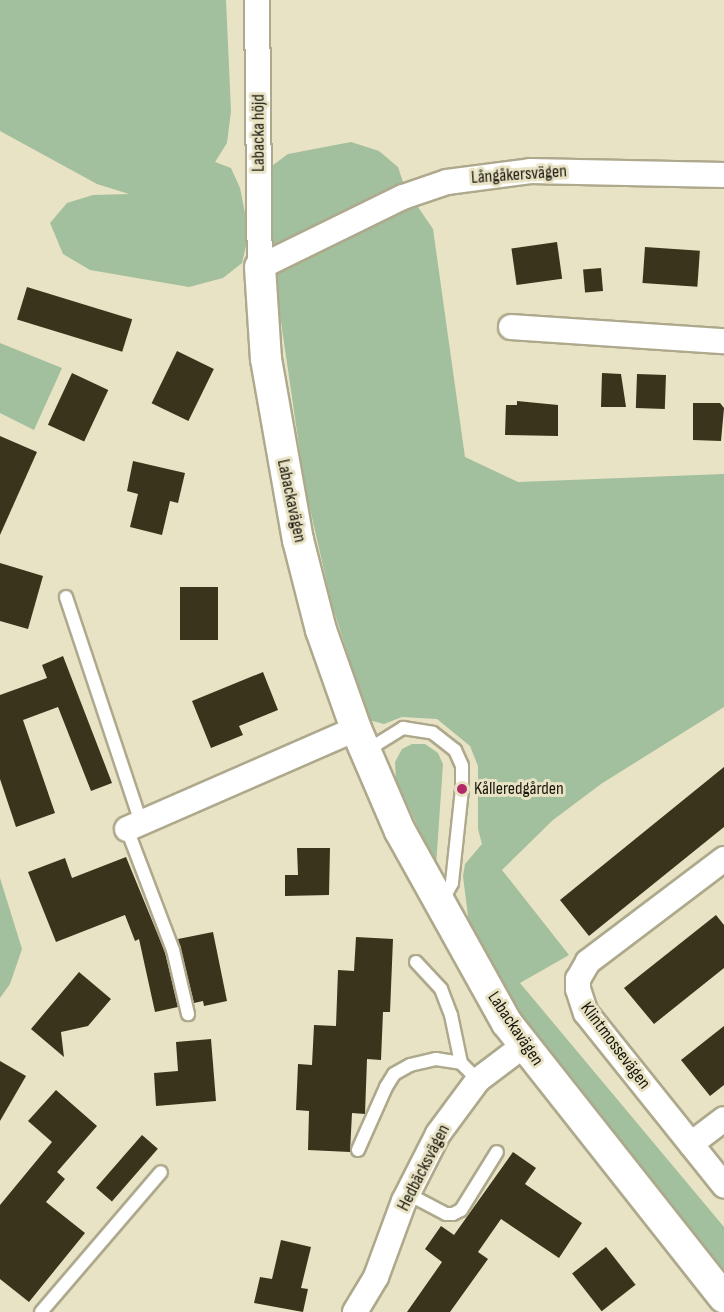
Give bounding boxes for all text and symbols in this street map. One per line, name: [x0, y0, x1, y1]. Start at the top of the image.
street label: Labacka höjd: [248, 94, 270, 172]
street label: Långåkersvägen: [470, 161, 568, 189]
street label: Labackavägen: [272, 457, 310, 545]
place label: Kålleredgården: [474, 778, 564, 800]
marker: Kålleredgården: [455, 782, 469, 796]
street label: Labackavägen: [482, 988, 548, 1070]
street label: Klintmossevägen: [575, 998, 655, 1094]
street label: Hedbäcksvägen: [393, 1121, 455, 1215]

